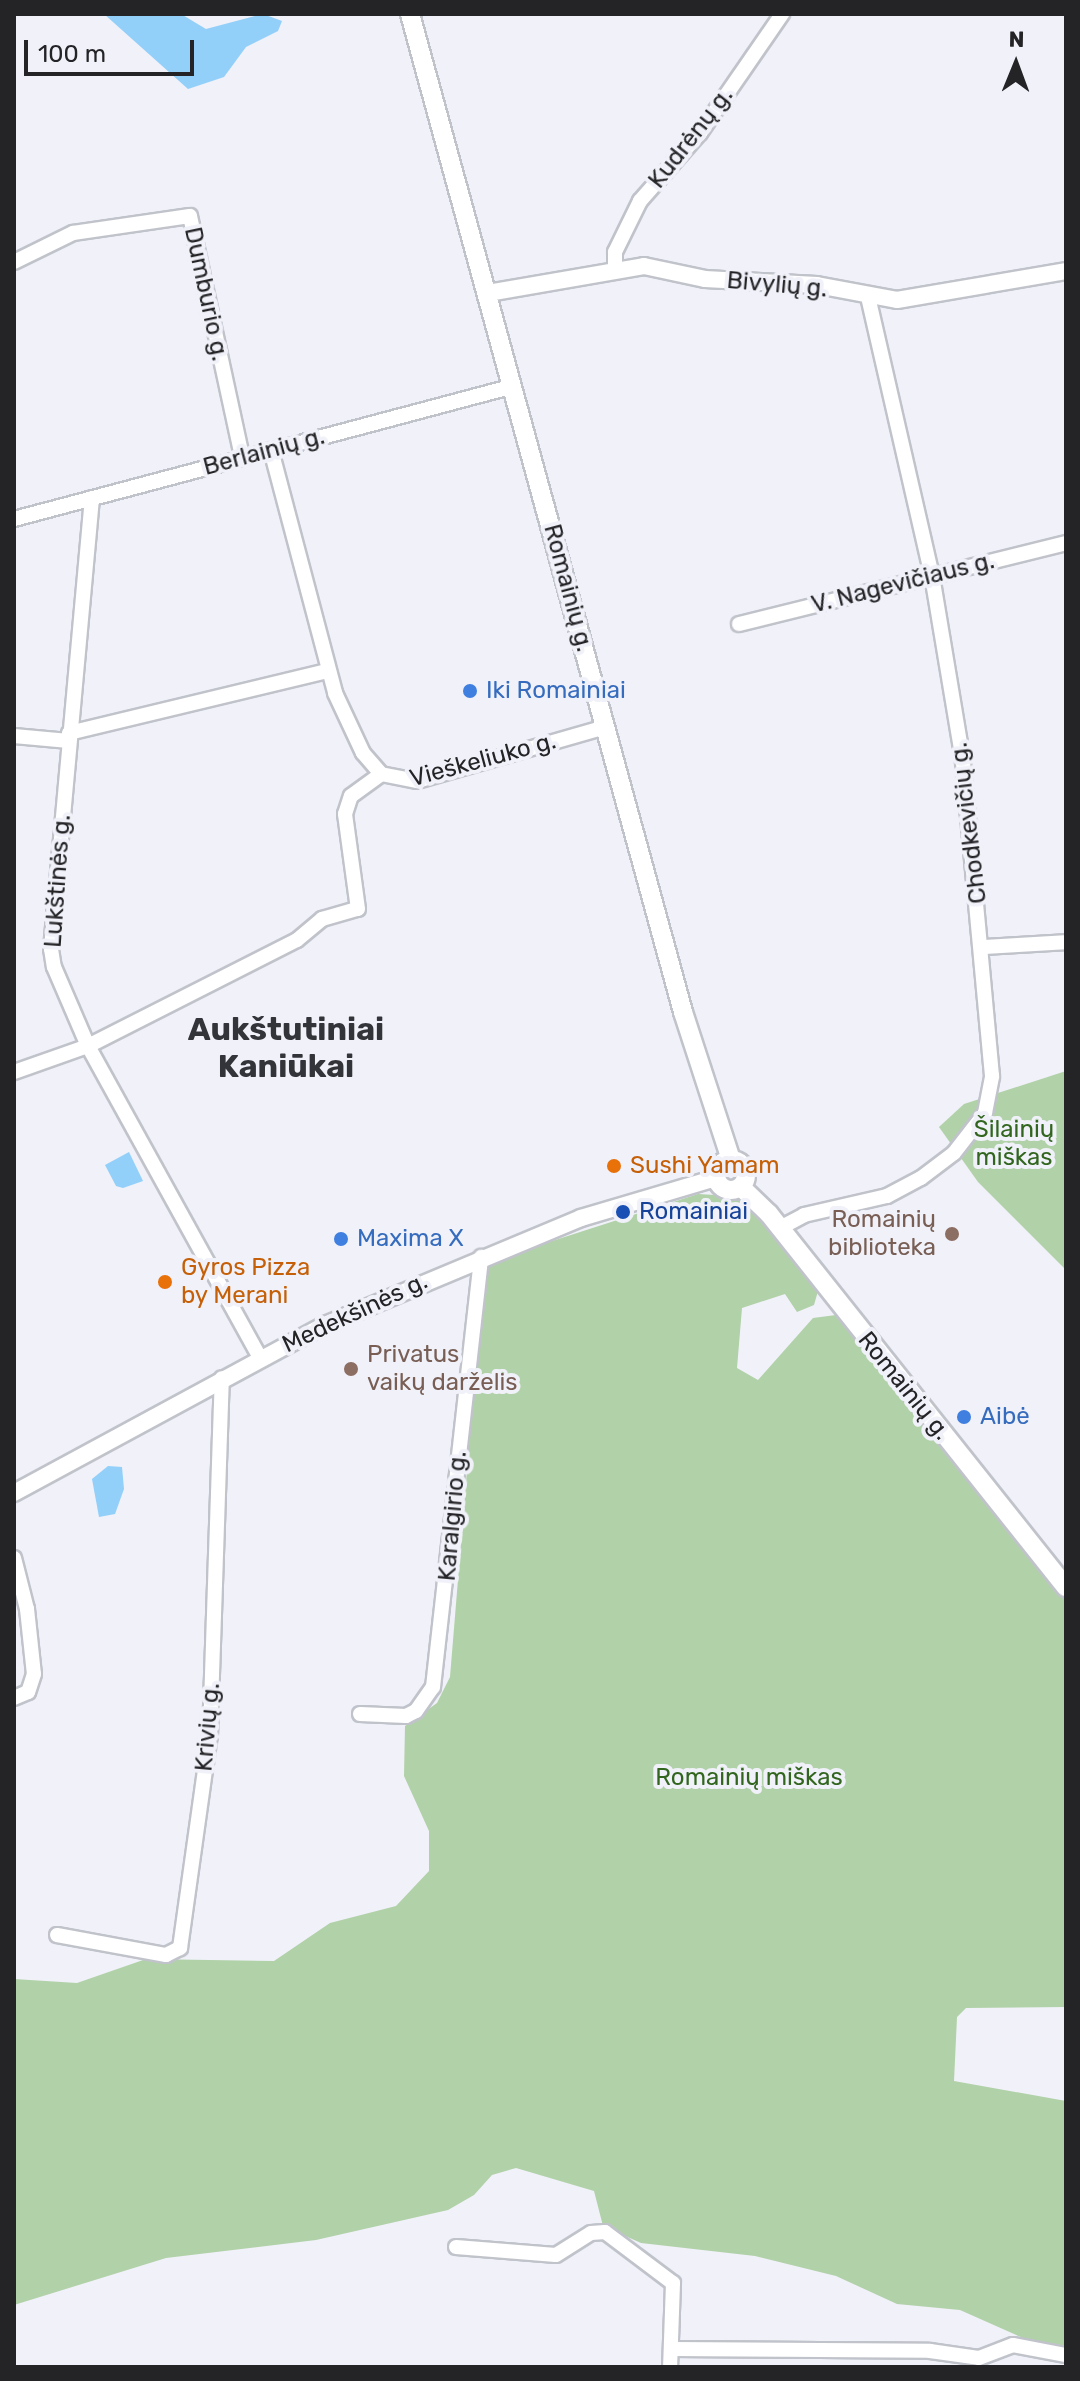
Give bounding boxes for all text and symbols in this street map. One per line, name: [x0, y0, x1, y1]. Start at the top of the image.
scale bar: [28, 24, 198, 74]
north arrow: [976, 24, 1056, 104]
text: N: [1008, 26, 1025, 53]
text: 100 m: [38, 40, 106, 68]
street label: Kudrėnų g.: [643, 82, 739, 194]
street label: Dumburio g.: [178, 224, 234, 364]
street label: Bivylių g.: [726, 266, 828, 304]
street label: Berlainių g.: [200, 422, 328, 482]
street label: Romainių g.: [537, 521, 599, 655]
street label: V. Nagevičiaus g.: [808, 546, 998, 620]
place label: Iki Romainiai: [486, 677, 626, 705]
marker: Iki Romainiai: [461, 682, 479, 700]
street label: Vieškeliuko g.: [407, 727, 559, 793]
street label: Chodkevičių g.: [945, 741, 993, 905]
street label: Lukštinės g.: [39, 813, 77, 949]
district label: Aukštutiniai Kaniūkai: [188, 1011, 384, 1086]
park label: Šilainių miškas: [974, 1116, 1054, 1172]
place label: Sushi Yamam: [630, 1152, 780, 1180]
marker: Sushi Yamam: [605, 1157, 623, 1175]
place label: Romainiai: [639, 1198, 748, 1226]
marker: Romainiai: [614, 1203, 632, 1221]
place label: Romainių biblioteka: [828, 1206, 936, 1262]
place label: Maxima X: [357, 1225, 464, 1253]
marker: Romainių biblioteka: [943, 1225, 961, 1243]
marker: Maxima X: [332, 1230, 350, 1248]
place label: Gyros Pizza by Merani: [181, 1254, 310, 1310]
street label: Medekšinės g.: [278, 1267, 432, 1359]
marker: Gyros Pizza by Merani: [156, 1273, 174, 1291]
street label: Romainių g.: [852, 1326, 956, 1446]
place label: Privatus vaikų darželis: [367, 1341, 518, 1397]
marker: Privatus vaikų darželis: [342, 1360, 360, 1378]
place label: Aibė: [980, 1403, 1030, 1431]
marker: Aibė: [955, 1408, 973, 1426]
street label: Karalgirio g.: [433, 1450, 473, 1582]
street label: Krivių g.: [190, 1681, 226, 1773]
park label: Romainių miškas: [655, 1764, 843, 1792]

